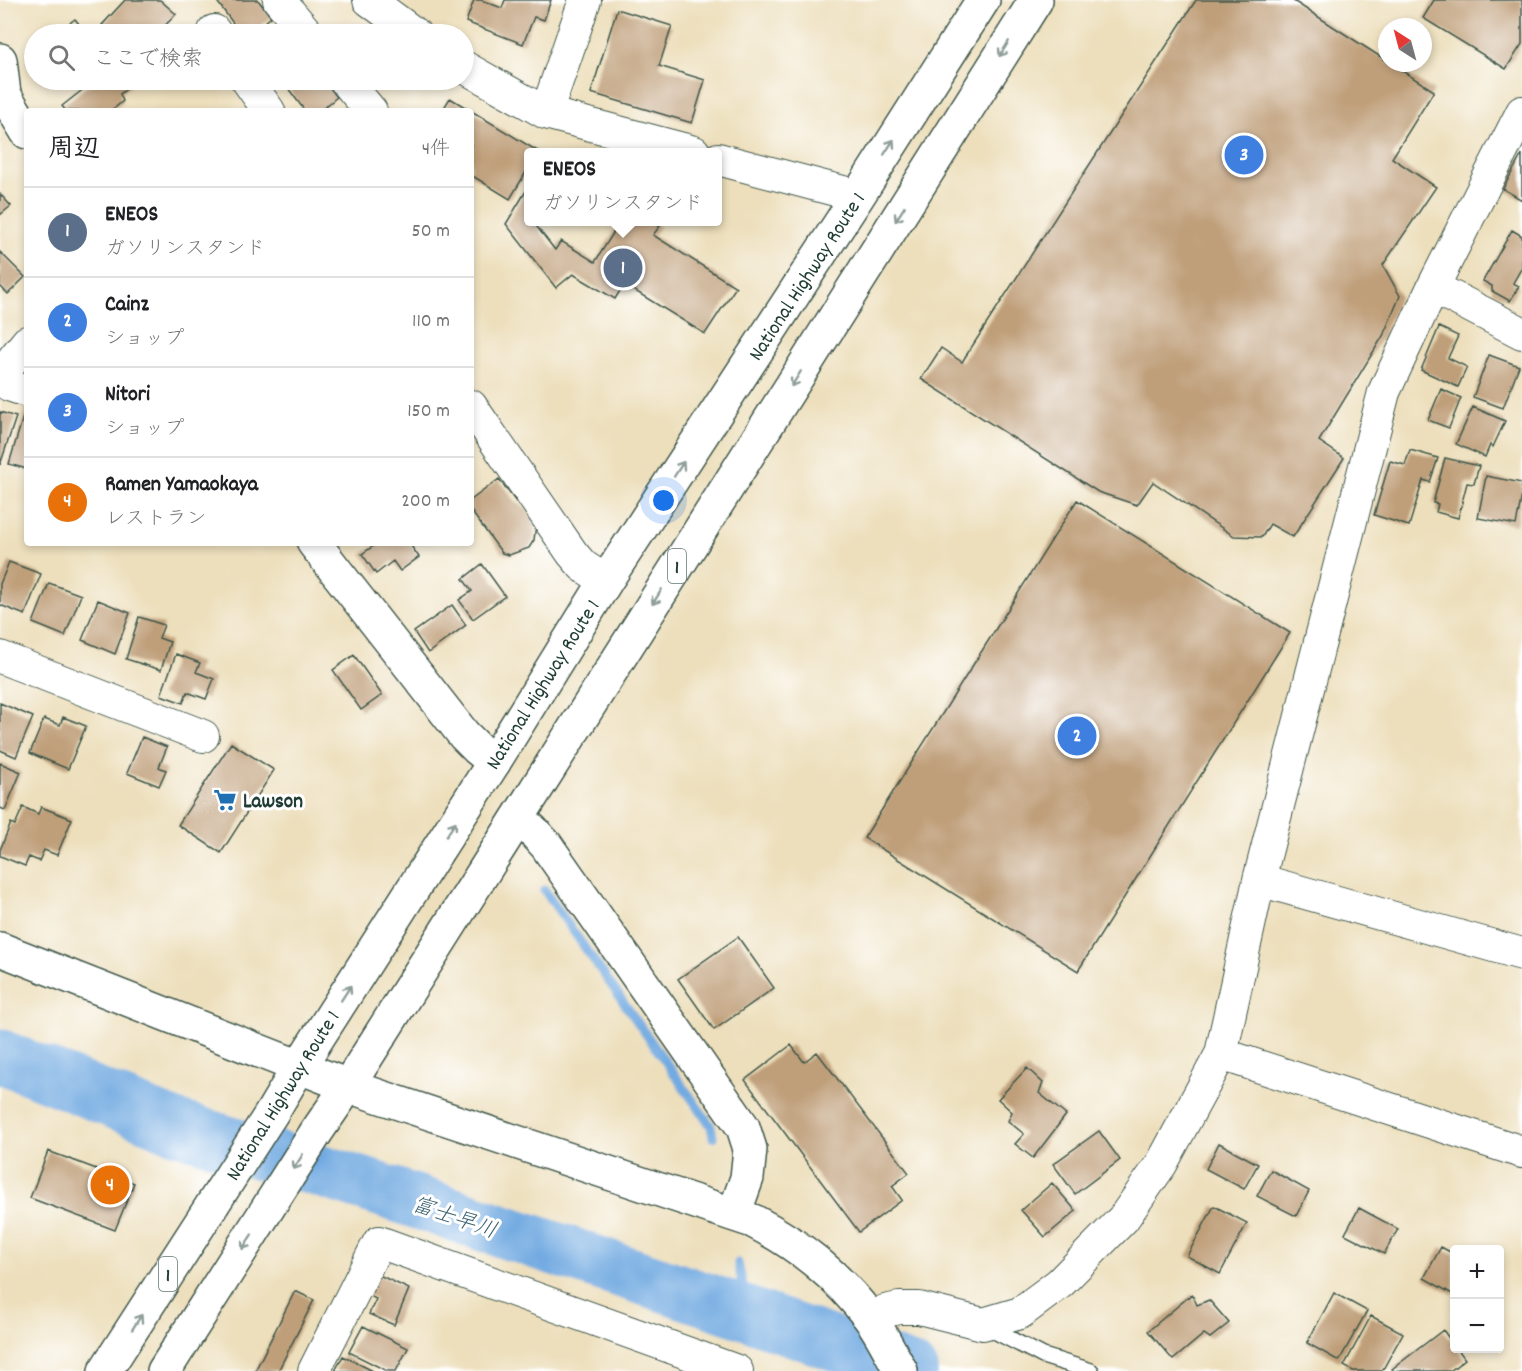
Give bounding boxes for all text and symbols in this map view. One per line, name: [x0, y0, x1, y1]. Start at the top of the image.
north arrow: [1378, 18, 1432, 72]
search box: [24, 24, 474, 90]
one-way arrow: [998, 40, 1010, 57]
icon: search: [45, 41, 78, 74]
text: ここで検索: [93, 45, 203, 76]
text: 周辺: [48, 132, 100, 169]
pin: 3: [1224, 132, 1264, 178]
text: 4件: [422, 136, 450, 164]
one-way arrow: [883, 139, 895, 156]
popup: [524, 148, 722, 226]
text: ENEOS: [543, 155, 596, 186]
street label: National Highway Route 1: [743, 187, 874, 368]
text: ガソリンスタンド: [543, 191, 703, 219]
text: ENEOS: [105, 200, 158, 231]
one-way arrow: [894, 205, 906, 222]
text: 1: [65, 218, 70, 246]
text: 50 m: [412, 218, 450, 246]
text: ガソリンスタンド: [105, 236, 265, 264]
pin: 1: [604, 246, 642, 290]
text: Cainz: [105, 290, 149, 321]
text: 2: [63, 308, 72, 336]
text: 110 m: [412, 308, 450, 336]
text: ショップ: [105, 326, 184, 354]
one-way arrow: [789, 370, 801, 387]
text: Nitori: [105, 380, 150, 411]
text: 3: [63, 398, 72, 426]
text: 150 m: [407, 398, 450, 426]
text: ショップ: [105, 416, 184, 444]
one-way arrow: [674, 461, 686, 478]
text: Ramen Yamaokaya: [105, 470, 258, 501]
your location: [649, 486, 678, 515]
text: 4: [63, 488, 72, 516]
text: 200 m: [401, 488, 450, 516]
text: レストラン: [105, 506, 207, 534]
road number: 1: [668, 549, 686, 583]
one-way arrow: [651, 588, 664, 605]
street label: National Highway Route 1: [480, 595, 609, 776]
pin: 2: [1058, 714, 1096, 758]
supermarket icon: Lawson: [212, 787, 238, 813]
place label: Lawson: [243, 788, 303, 818]
one-way arrow: [446, 821, 458, 838]
one-way arrow: [341, 985, 353, 1002]
street label: National Highway Route 1: [220, 1006, 349, 1187]
one-way arrow: [291, 1153, 303, 1170]
pin: 4: [90, 1162, 130, 1208]
water label: 富士早川: [407, 1190, 501, 1248]
one-way arrow: [241, 1233, 253, 1250]
map controls: [1450, 1245, 1504, 1353]
button: +: [1450, 1245, 1504, 1299]
road number: 1: [159, 1257, 177, 1291]
button: −: [1450, 1299, 1504, 1353]
one-way arrow: [131, 1314, 143, 1331]

